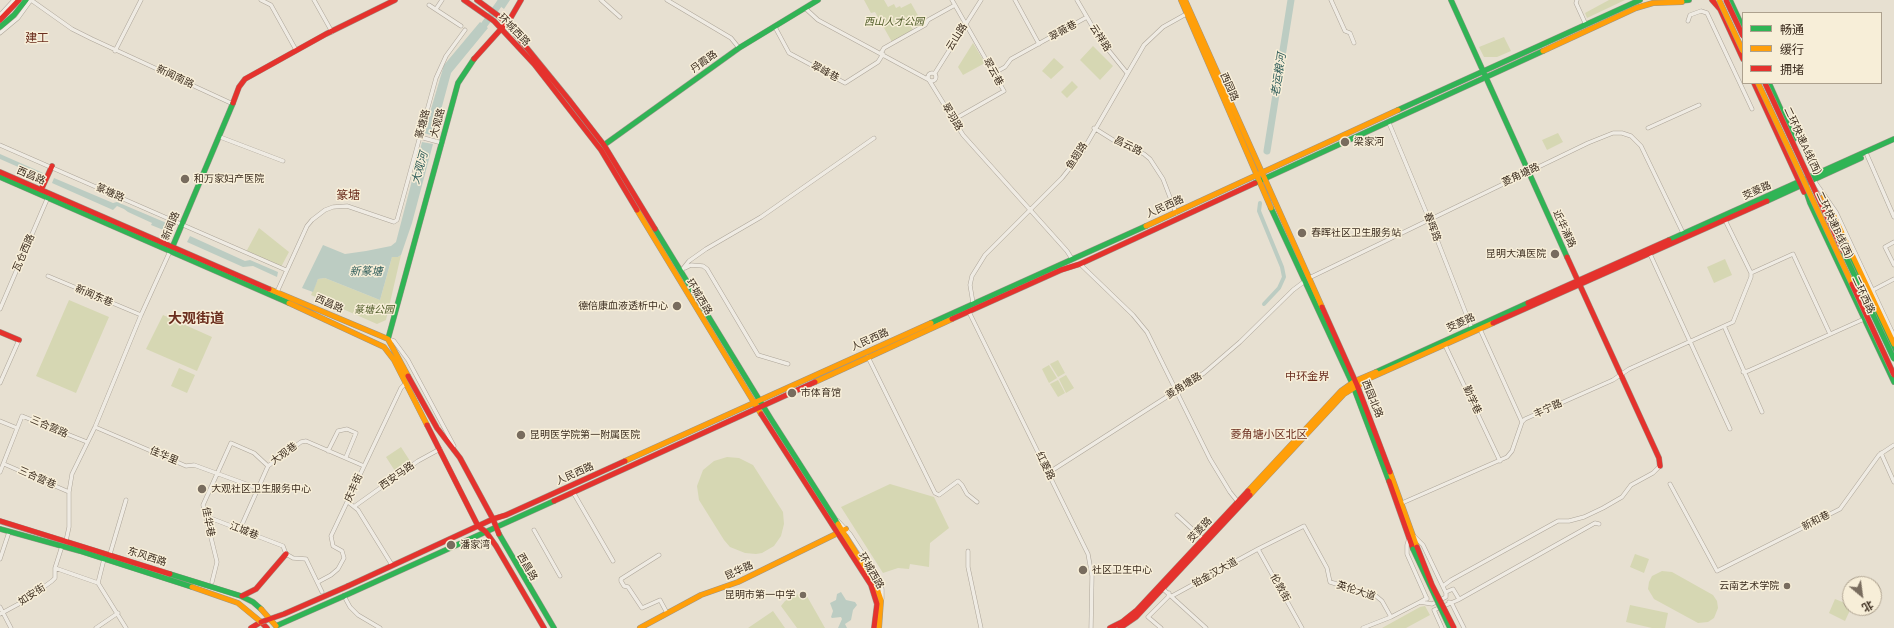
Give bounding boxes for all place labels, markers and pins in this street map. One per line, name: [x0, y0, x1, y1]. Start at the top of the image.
marker: 梁家河: [1339, 136, 1351, 148]
place label: 梁家河: [1354, 136, 1384, 148]
marker: 和万家妇产医院: [179, 173, 191, 185]
place label: 和万家妇产医院: [194, 173, 264, 185]
marker: 春晖社区卫生服务站: [1296, 227, 1308, 239]
place label: 春晖社区卫生服务站: [1311, 227, 1401, 239]
place label: 昆明大滇医院: [1486, 248, 1546, 260]
marker: 昆明大滇医院: [1549, 248, 1561, 260]
place label: 德倍康血液透析中心: [578, 300, 668, 312]
marker: 德倍康血液透析中心: [671, 300, 683, 312]
marker: 市体育馆: [786, 387, 798, 399]
place label: 市体育馆: [801, 387, 841, 399]
marker: 昆明医学院第一附属医院: [515, 429, 527, 441]
place label: 昆明医学院第一附属医院: [530, 429, 640, 441]
marker: 大观社区卫生服务中心: [196, 483, 208, 495]
place label: 大观社区卫生服务中心: [211, 483, 311, 495]
marker: 潘家湾: [445, 539, 457, 551]
place label: 潘家湾: [460, 539, 490, 551]
marker: 社区卫生中心: [1077, 564, 1089, 576]
place label: 社区卫生中心: [1092, 564, 1152, 576]
place label: 云南艺术学院: [1719, 580, 1779, 592]
marker: 云南艺术学院: [1782, 581, 1792, 591]
place label: 昆明市第一中学: [725, 589, 795, 601]
marker: 昆明市第一中学: [798, 590, 808, 600]

